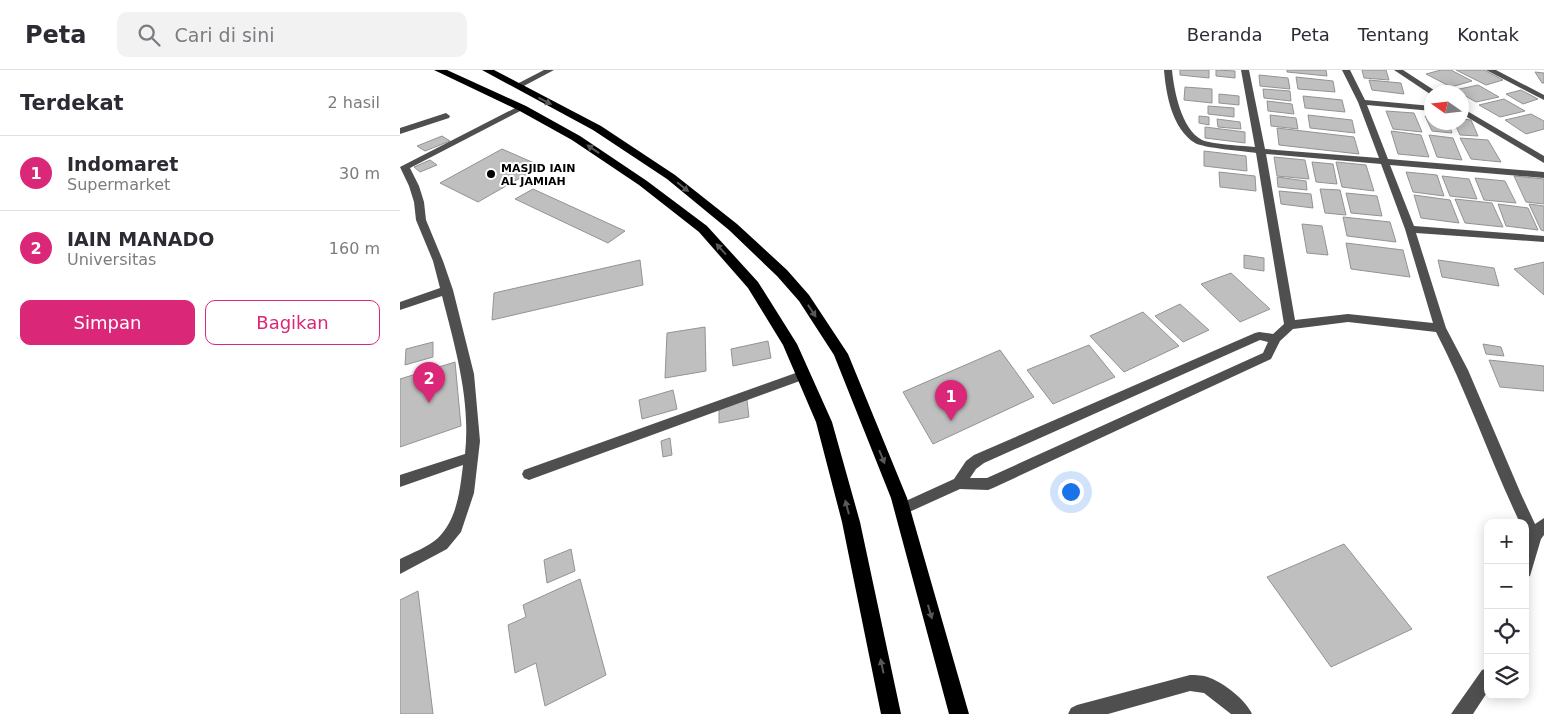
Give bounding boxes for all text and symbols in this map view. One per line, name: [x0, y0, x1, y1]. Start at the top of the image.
search box: [117, 12, 467, 57]
text: Peta: [25, 21, 87, 49]
icon: search: [135, 21, 163, 49]
text: Cari di sini: [175, 24, 274, 46]
text: Beranda: [1187, 24, 1262, 45]
text: Peta: [1290, 24, 1330, 45]
text: Tentang: [1358, 24, 1429, 45]
text: Kontak: [1457, 24, 1519, 45]
north arrow: [1424, 85, 1469, 130]
text: Terdekat: [20, 91, 124, 115]
text: 2 hasil: [328, 93, 380, 112]
one-way arrow: [538, 97, 552, 105]
one-way arrow: [587, 144, 600, 154]
text: Indomaret: [67, 153, 178, 175]
place label: MASJID IAIN AL JAMIAH: [501, 162, 575, 188]
text: 1: [30, 164, 42, 183]
text: 30 m: [339, 164, 380, 183]
marker: MASJID IAIN AL JAMIAH: [485, 168, 497, 180]
text: Supermarket: [67, 175, 170, 194]
one-way arrow: [676, 181, 689, 192]
text: IAIN MANADO: [67, 228, 215, 250]
text: 2: [30, 239, 42, 258]
text: 160 m: [329, 239, 380, 258]
one-way arrow: [715, 243, 727, 255]
text: Universitas: [67, 250, 156, 269]
button: Simpan: [20, 300, 195, 345]
button: Bagikan: [205, 300, 380, 345]
one-way arrow: [808, 304, 817, 317]
pin: 2: [413, 362, 445, 403]
pin: 1: [935, 380, 967, 421]
one-way arrow: [878, 450, 886, 465]
your location: [1058, 479, 1084, 505]
one-way arrow: [843, 500, 851, 515]
map controls: [1484, 519, 1529, 699]
button: +: [1484, 519, 1529, 564]
button: −: [1484, 564, 1529, 609]
one-way arrow: [927, 604, 935, 619]
button: locate: [1484, 609, 1529, 654]
button: layers: [1484, 654, 1529, 699]
one-way arrow: [877, 658, 885, 674]

